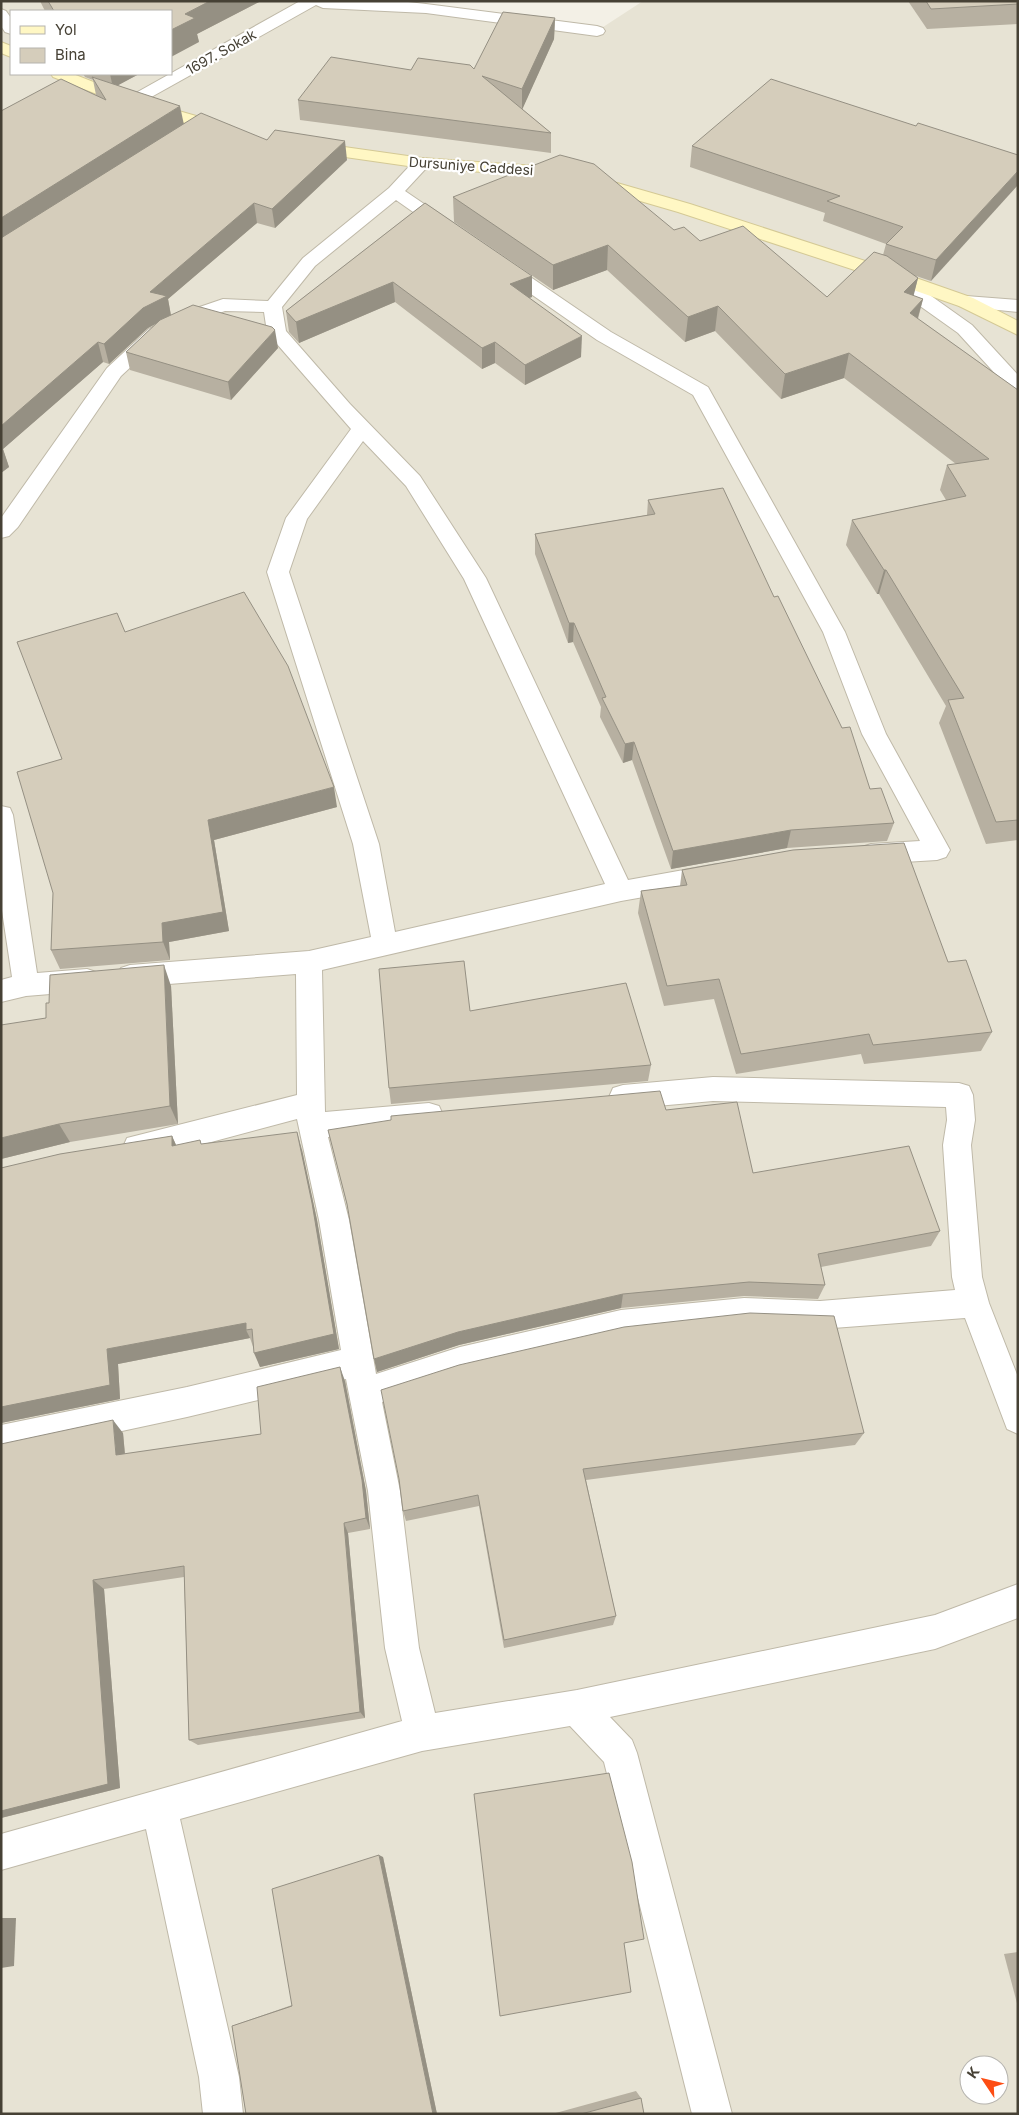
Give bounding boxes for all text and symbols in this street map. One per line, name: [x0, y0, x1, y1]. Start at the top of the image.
legend: [10, 10, 172, 75]
text: Yol: [55, 20, 77, 39]
street label: 1697. Sokak: [183, 25, 259, 78]
text: Bina: [55, 45, 86, 64]
street label: Dursuniye Caddesi: [408, 153, 534, 178]
north arrow: [959, 2055, 1009, 2105]
text: K: [963, 2063, 983, 2081]

